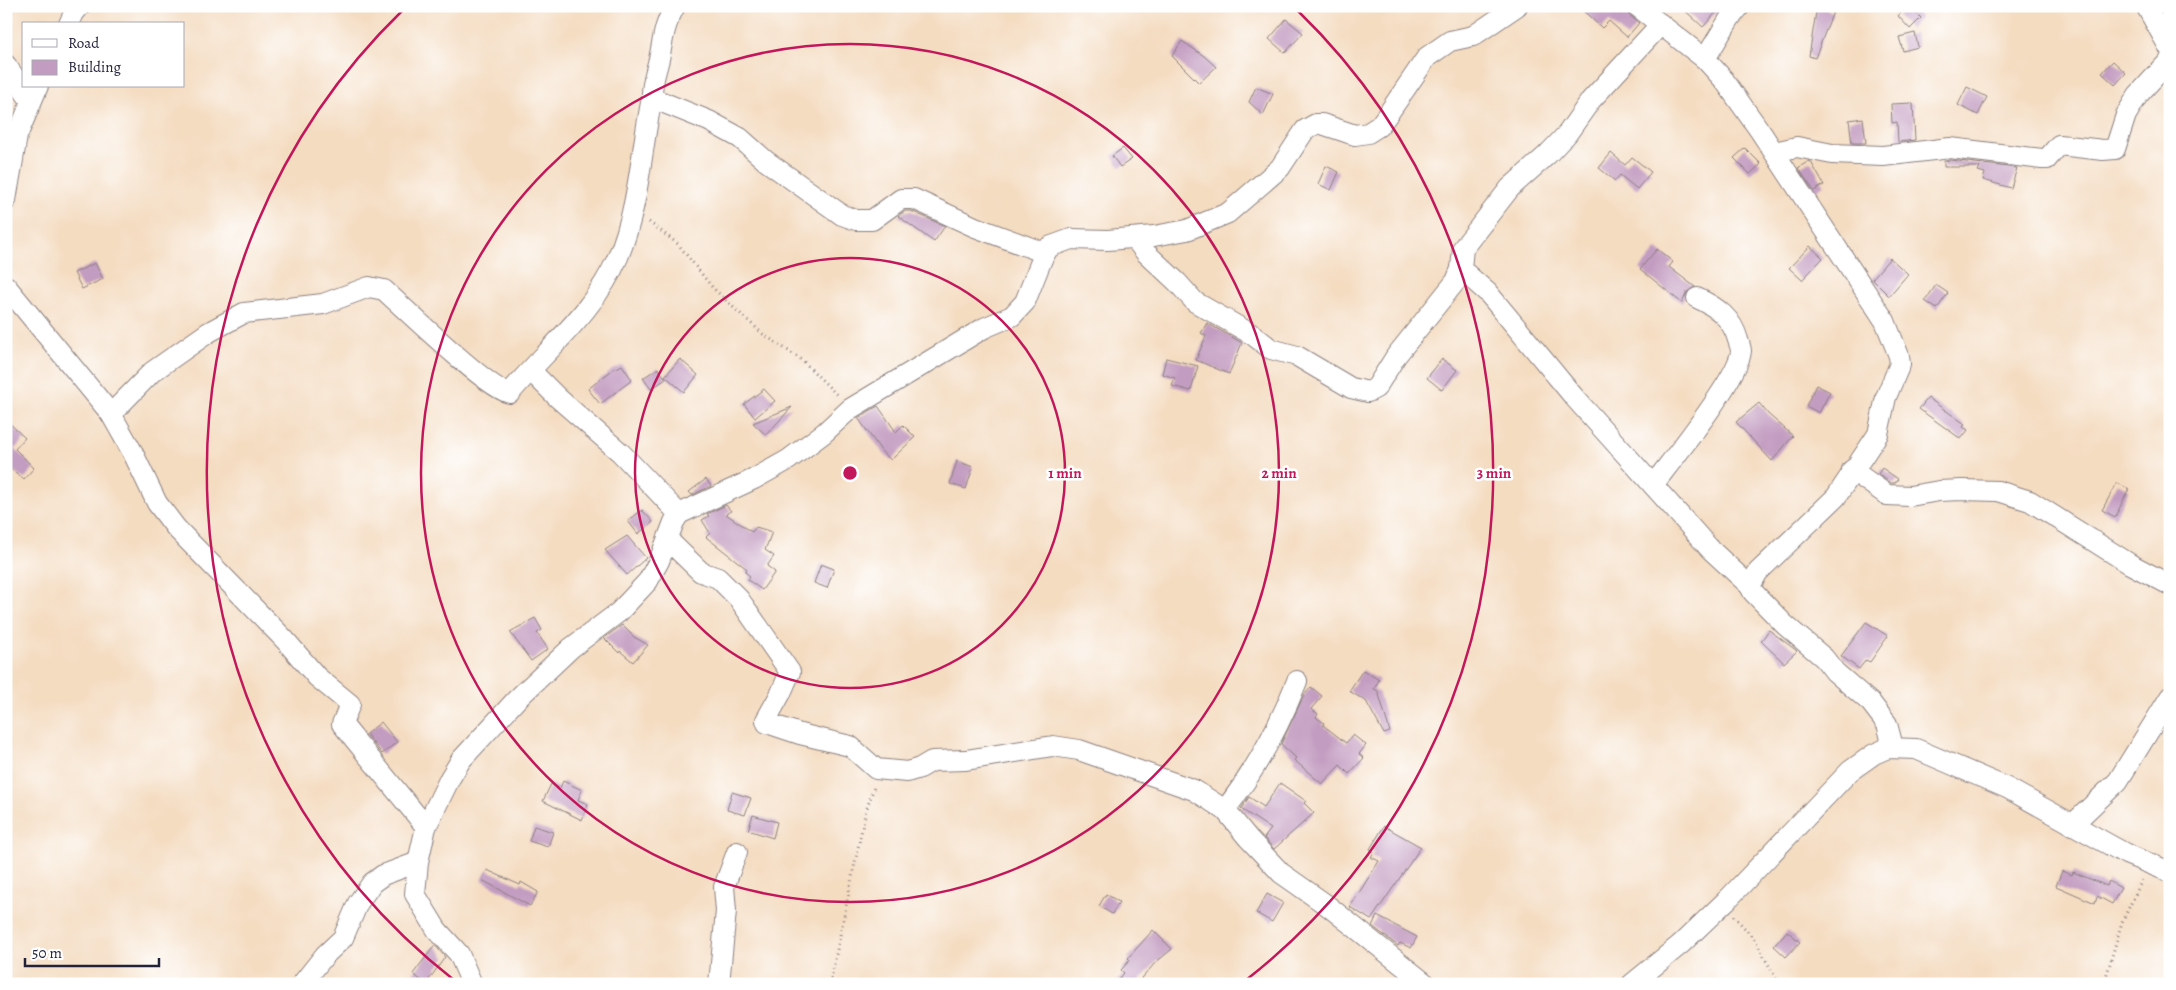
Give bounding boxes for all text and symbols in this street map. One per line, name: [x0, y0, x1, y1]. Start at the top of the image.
legend: [22, 22, 185, 88]
text: Road: [68, 33, 100, 53]
text: Building: [68, 57, 121, 77]
text: 1 min: [1048, 463, 1082, 483]
text: 2 min: [1261, 463, 1297, 483]
text: 3 min: [1477, 463, 1512, 483]
centre of rings: [841, 464, 859, 482]
scale bar: [25, 935, 159, 967]
text: 50 m: [32, 943, 62, 963]

